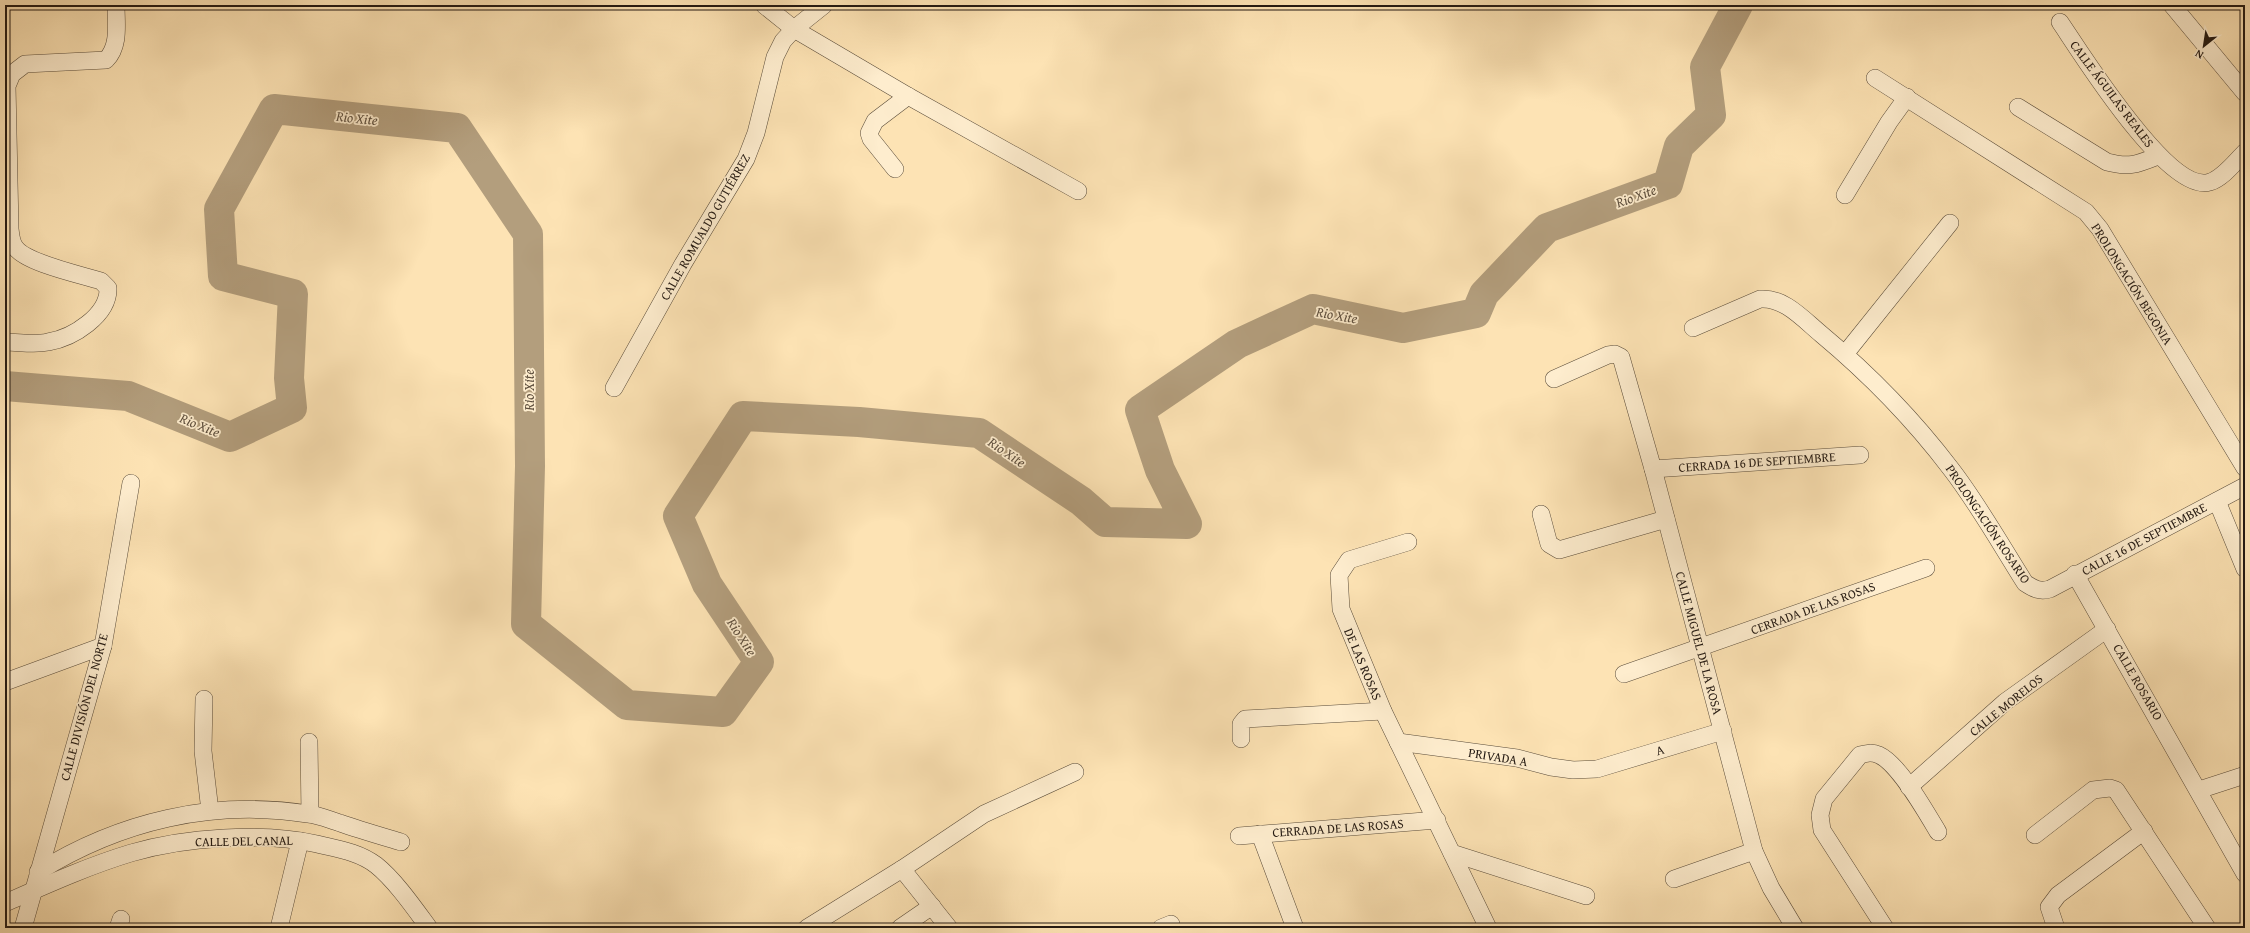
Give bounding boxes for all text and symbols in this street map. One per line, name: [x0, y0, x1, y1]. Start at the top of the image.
north arrow: [2184, 26, 2224, 66]
street label: CALLE ÁGUILAS REALES: [2065, 37, 2159, 151]
text: N: [2191, 46, 2206, 63]
water label: Rio Xite: [334, 106, 379, 130]
street label: CALLE ROMUALDO GUTIÉRREZ: [655, 150, 755, 304]
water label: Rio Xite: [1612, 179, 1659, 213]
street label: PROLONGACIÓN BEGONIA: [2087, 219, 2177, 349]
water label: Rio Xite: [1314, 301, 1360, 329]
water label: Rio Xite: [519, 369, 539, 412]
water label: Rio Xite: [176, 408, 223, 442]
water label: Rio Xite: [983, 431, 1030, 472]
street label: CERRADA 16 DE SEPTIEMBRE: [1678, 447, 1837, 477]
street label: PROLONGACIÓN ROSARIO: [1941, 461, 2035, 587]
street label: CALLE 16 DE SEPTIEMBRE: [2078, 498, 2210, 580]
street label: CALLE MIGUEL DE LA ROSA: [1671, 569, 1727, 717]
street label: CERRADA DE LAS ROSAS: [1748, 577, 1878, 639]
water label: Rio Xite: [722, 613, 762, 660]
street label: DE LAS ROSAS: [1339, 625, 1387, 703]
street label: CALLE DIVISIÓN DEL NORTE: [55, 631, 113, 783]
street label: CALLE ROSARIO: [2108, 640, 2168, 724]
street label: CALLE MORELOS: [1965, 669, 2047, 741]
street label: A: [1653, 740, 1667, 760]
street label: PRIVADA A: [1467, 743, 1529, 771]
street label: CERRADA DE LAS ROSAS: [1272, 814, 1404, 842]
street label: CALLE DEL CANAL: [195, 831, 294, 851]

